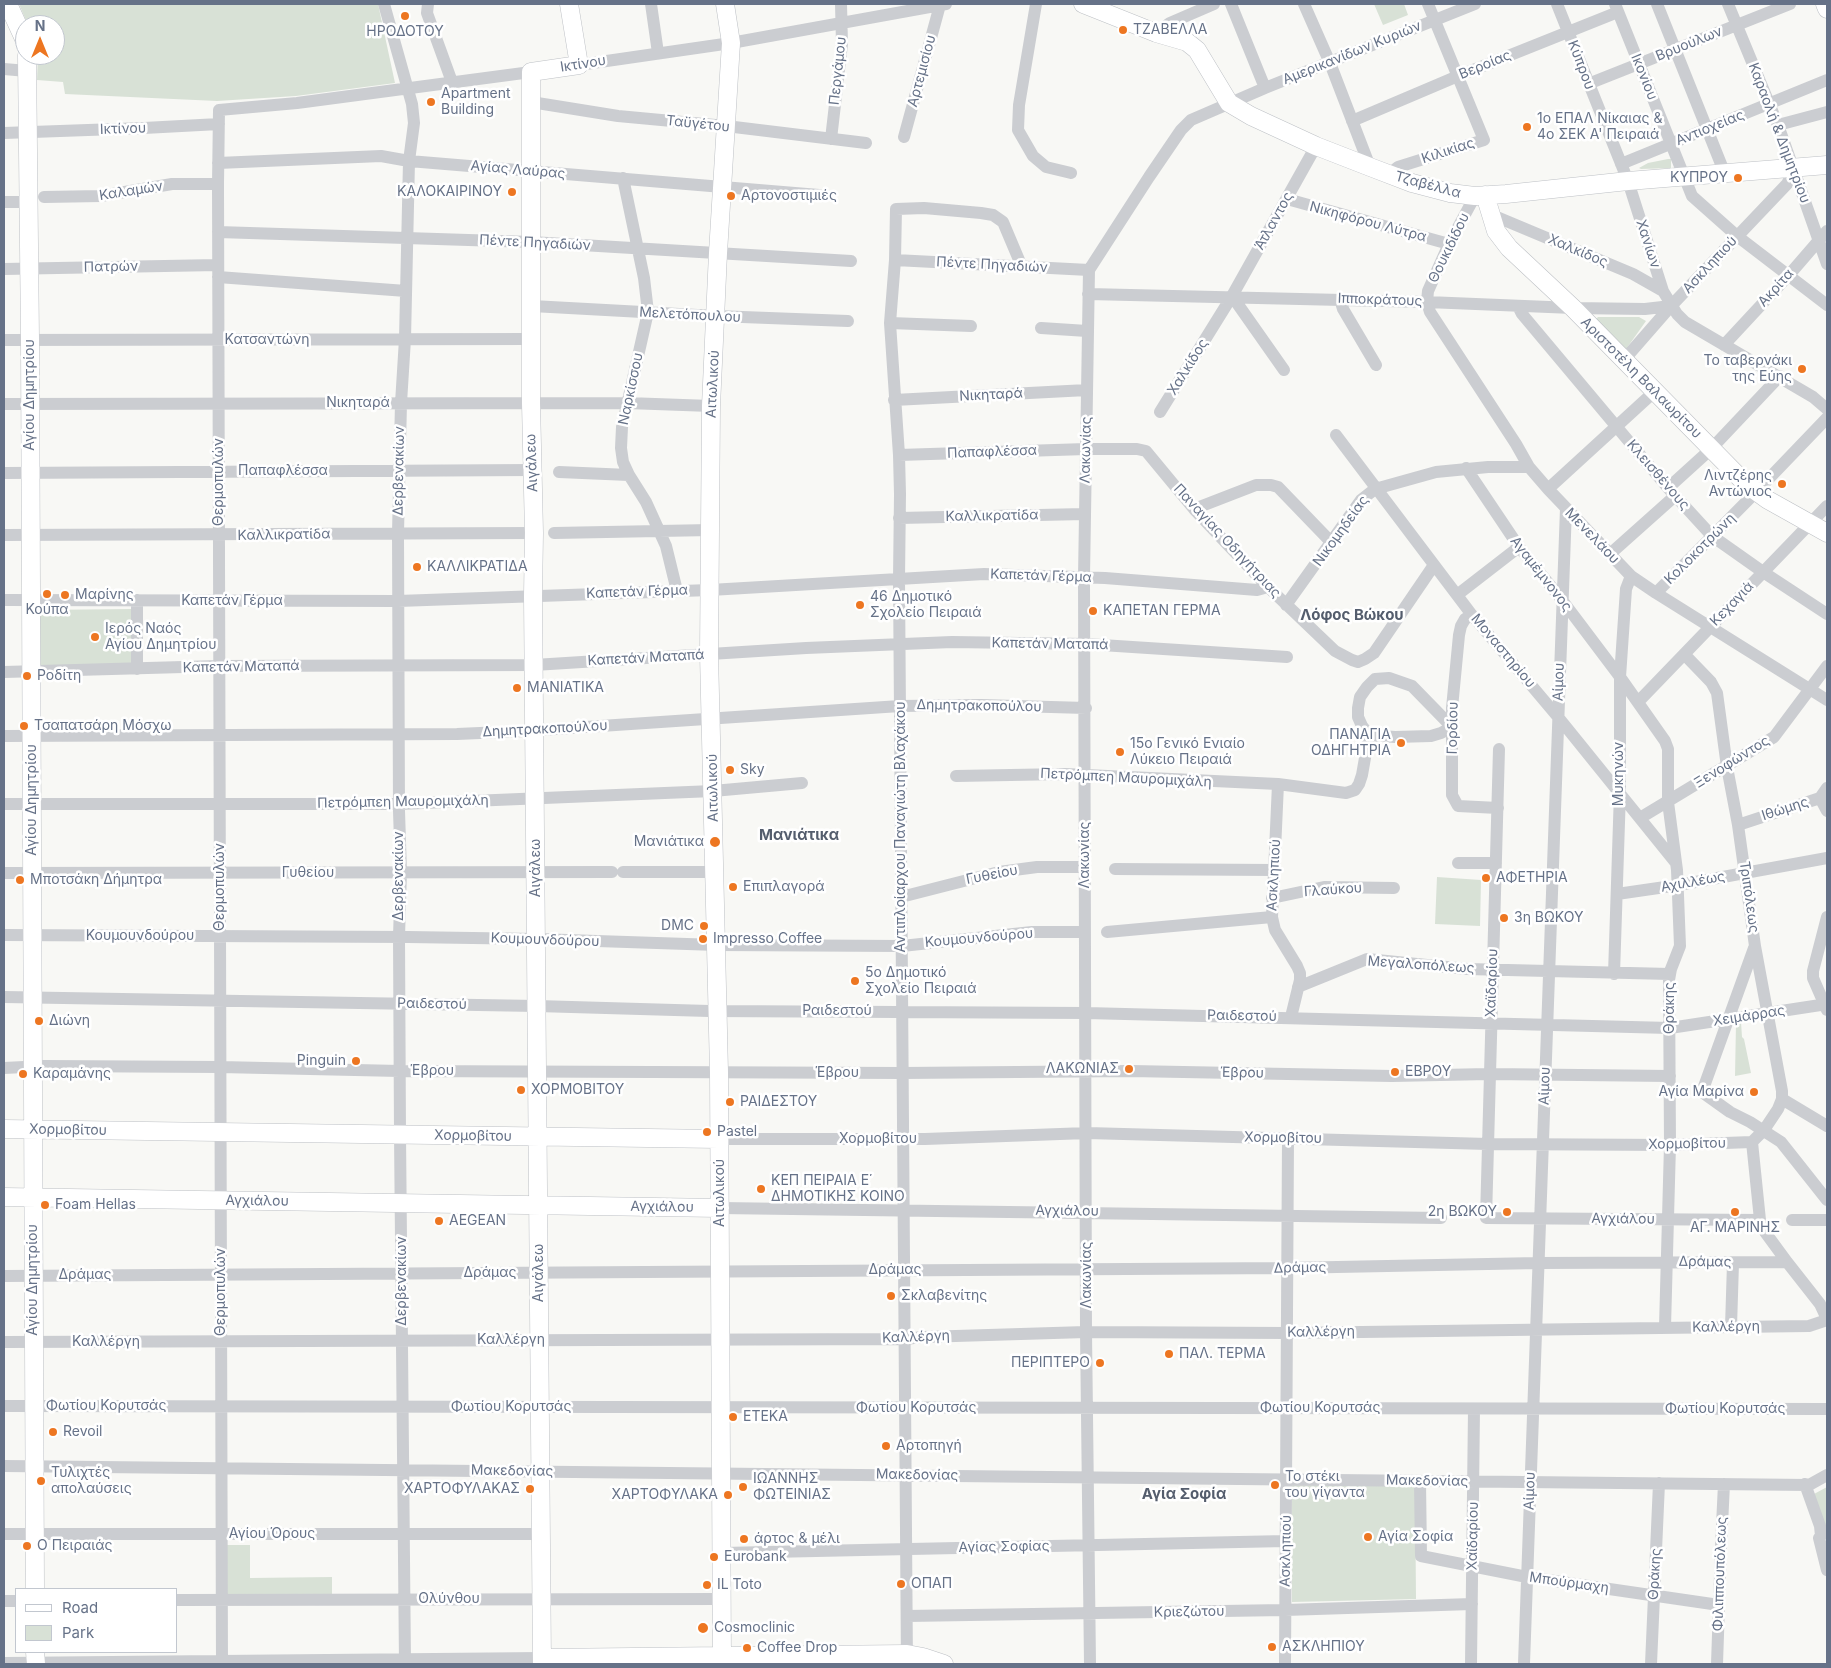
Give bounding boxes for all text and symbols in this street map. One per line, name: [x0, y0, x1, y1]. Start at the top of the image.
marker: ΗΡΟΔΟΤΟΥ: [399, 10, 411, 22]
north arrow: [15, 15, 65, 65]
text: N: [35, 17, 45, 34]
street label: Αμερικανίδων Κυριών: [1280, 18, 1424, 88]
place label: ΤΖΑΒΕΛΛΑ: [1133, 22, 1207, 38]
street label: Βρυούλων: [1653, 23, 1725, 65]
place label: ΗΡΟΔΟΤΟΥ: [366, 24, 444, 40]
marker: ΤΖΑΒΕΛΛΑ: [1117, 24, 1129, 36]
street label: Αρτεμισίου: [904, 33, 940, 109]
street label: Περγάμου: [826, 36, 850, 106]
street label: Κύπρου: [1564, 38, 1598, 92]
street label: Βεροίας: [1456, 47, 1514, 83]
street label: Ικτίνου: [559, 52, 607, 76]
street label: Ικονίου: [1627, 52, 1661, 102]
street label: Καραολή & Δημητρίου: [1745, 61, 1813, 205]
place label: Apartment Building: [441, 86, 511, 118]
marker: Apartment Building: [425, 96, 437, 108]
street label: Αντιοχείας: [1673, 107, 1747, 149]
place label: 1ο ΕΠΑΛ Νίκαιας & 4ο ΣΕΚ Α' Πειραιά: [1537, 111, 1662, 144]
street label: Ταϋγέτου: [665, 112, 731, 136]
street label: Ικτίνου: [100, 120, 146, 138]
marker: 1ο ΕΠΑΛ Νίκαιας & 4ο ΣΕΚ Α' Πειραιά: [1521, 121, 1533, 133]
street label: Κιλικίας: [1419, 135, 1477, 167]
street label: Αγίας Λαύρας: [470, 157, 566, 183]
street label: Τζαβέλλα: [1393, 168, 1463, 202]
place label: ΚΥΠΡΟΥ: [1670, 170, 1728, 186]
marker: ΚΥΠΡΟΥ: [1732, 172, 1744, 184]
street label: Καλαμών: [98, 178, 164, 204]
place label: ΚΑΛΟΚΑΙΡΙΝΟΥ: [397, 184, 502, 200]
marker: ΚΑΛΟΚΑΙΡΙΝΟΥ: [506, 186, 518, 198]
place label: Αρτονοστιμιές: [741, 188, 837, 204]
street label: Άτλαντος: [1251, 189, 1297, 253]
marker: Αρτονοστιμιές: [725, 190, 737, 202]
street label: Νικηφόρου Λύτρα: [1308, 198, 1428, 246]
street label: Θουκιδίδου: [1425, 210, 1473, 286]
street label: Χανίων: [1632, 218, 1664, 270]
street label: Χαλκίδος: [1546, 231, 1610, 271]
street label: Πέντε Πηγαδιών: [479, 232, 591, 254]
street label: Ασκληπιού: [1679, 233, 1741, 297]
street label: Πέντε Πηγαδιών: [936, 254, 1048, 276]
street label: Πατρών: [84, 258, 138, 276]
street label: Ακρίτα: [1755, 266, 1797, 310]
street label: Ιπποκράτους: [1337, 290, 1423, 310]
street label: Μελετόπουλου: [639, 304, 741, 326]
street label: Αριστοτέλη Βαλαωρίτου: [1577, 314, 1705, 442]
street label: Κατσαντώνη: [225, 332, 309, 348]
street label: Χαλκίδος: [1164, 336, 1212, 398]
street label: Αγίου Δημητρίου: [22, 339, 38, 451]
street label: Αιτωλικού: [703, 350, 723, 418]
street label: Ναρκίσσου: [615, 351, 647, 427]
place label: Το ταβερνάκι της Εύης: [1704, 353, 1792, 386]
marker: Το ταβερνάκι της Εύης: [1796, 363, 1808, 375]
street label: Νικηταρά: [959, 385, 1023, 405]
street label: Νικηταρά: [326, 395, 390, 411]
street label: Λακωνίας: [1077, 416, 1095, 484]
street label: Δερβενακίων: [390, 426, 408, 516]
street label: Αιγάλεω: [523, 434, 541, 492]
street label: Κλεισθένους: [1623, 437, 1693, 513]
street label: Θερμοπυλών: [211, 438, 227, 526]
street label: Παπαφλέσσα: [947, 442, 1037, 462]
street label: Παπαφλέσσα: [238, 463, 328, 479]
place label: Λιντζέρης Αντώνιος: [1704, 468, 1772, 501]
marker: Λιντζέρης Αντώνιος: [1776, 478, 1788, 490]
street label: Παναγίας Οδηγήτριας: [1170, 481, 1284, 601]
street label: Νικομηδείας: [1310, 492, 1372, 570]
street label: Μενελάου: [1561, 505, 1623, 567]
street label: Καλλικρατίδα: [945, 507, 1039, 525]
street label: Κολοκοτρώνη: [1661, 510, 1739, 588]
street label: Καλλικρατίδα: [237, 526, 331, 544]
street label: Αγαμέμνονος: [1507, 533, 1575, 615]
place label: ΚΑΛΛΙΚΡΑΤΙΔΑ: [427, 559, 528, 575]
marker: ΚΑΛΛΙΚΡΑΤΙΔΑ: [411, 561, 423, 573]
street label: Καπετάν Γέρμα: [990, 566, 1092, 586]
street label: Κεχαγιά: [1707, 578, 1757, 630]
street label: Καπετάν Γέρμα: [586, 582, 688, 602]
place label: Μαρίνης: [75, 587, 134, 603]
marker: Κούπα: [41, 588, 53, 600]
marker: Μαρίνης: [59, 589, 71, 601]
place label: 46 Δημοτικό Σχολείο Πειραιά: [870, 589, 981, 622]
street label: Καπετάν Γέρμα: [181, 593, 283, 609]
marker: 46 Δημοτικό Σχολείο Πειραιά: [854, 599, 866, 611]
place label: Κούπα: [25, 602, 69, 618]
place label: ΚΑΠΕΤΑΝ ΓΕΡΜΑ: [1103, 603, 1221, 619]
marker: ΚΑΠΕΤΑΝ ΓΕΡΜΑ: [1087, 605, 1099, 617]
district label: Λόφος Βώκου: [1300, 606, 1404, 624]
street label: Μοναστηρίου: [1467, 611, 1539, 691]
place label: Ιερός Ναός Αγίου Δημητρίου: [105, 621, 216, 654]
marker: Ιερός Ναός Αγίου Δημητρίου: [89, 631, 101, 643]
street label: Καπετάν Ματαπά: [991, 635, 1109, 653]
street label: Καπετάν Ματαπά: [587, 647, 705, 669]
street label: Καπετάν Ματαπά: [182, 658, 300, 676]
street label: Αίμου: [1550, 663, 1568, 701]
place label: Ροδίτη: [37, 668, 81, 684]
marker: Ροδίτη: [21, 670, 33, 682]
place label: ΜΑΝΙΑΤΙΚΑ: [527, 680, 604, 696]
marker: ΜΑΝΙΑΤΙΚΑ: [511, 682, 523, 694]
street label: Δημητρακοπούλου: [916, 697, 1042, 715]
street label: Αντιπλοίαρχου Παναγιώτη Βλαχάκου: [893, 702, 909, 952]
street label: Γορδίου: [1444, 702, 1462, 754]
street label: Δημητρακοπούλου: [482, 717, 608, 741]
place label: Τσαπατσάρη Μόσχω: [34, 718, 171, 734]
marker: Τσαπατσάρη Μόσχω: [18, 720, 30, 732]
place label: ΠΑΝΑΓΙΑ ΟΔΗΓΗΤΡΙΑ: [1311, 727, 1391, 760]
street label: Ξενοφώντος: [1691, 732, 1773, 792]
place label: 15ο Γενικό Ενιαίο Λύκειο Πειραιά: [1130, 736, 1245, 769]
marker: ΠΑΝΑΓΙΑ ΟΔΗΓΗΤΡΙΑ: [1395, 737, 1407, 749]
street label: Μυκηνών: [1611, 742, 1627, 806]
street label: Αγίου Δημητρίου: [24, 744, 40, 856]
marker: 15ο Γενικό Ενιαίο Λύκειο Πειραιά: [1114, 746, 1126, 758]
street label: Αιτωλικού: [704, 754, 722, 822]
place label: Sky: [740, 762, 765, 778]
marker: Sky: [724, 764, 736, 776]
street label: Πετρόμπεη Μαυρομιχάλη: [1040, 765, 1212, 791]
street label: Πετρόμπεη Μαυρομιχάλη: [317, 792, 489, 812]
street label: Ιθώμης: [1759, 794, 1811, 824]
street label: Λακωνίας: [1077, 822, 1093, 888]
district label: Μανιάτικα: [759, 826, 839, 844]
street label: Δερβενακίων: [391, 831, 407, 921]
place label: Μανιάτικα: [634, 834, 704, 850]
marker: Μανιάτικα: [708, 835, 722, 849]
street label: Αιγάλεω: [528, 839, 544, 897]
street label: Ασκληπιού: [1264, 839, 1284, 911]
street label: Θερμοπυλών: [212, 843, 228, 931]
street label: Τριπόλεως: [1736, 860, 1762, 934]
street label: Γυθείου: [965, 862, 1019, 888]
street label: Γυθείου: [282, 865, 334, 881]
street label: Αχιλλέως: [1660, 868, 1726, 896]
place label: ΑΦΕΤΗΡΙΑ: [1496, 870, 1568, 886]
place label: Μποτσάκη Δήμητρα: [30, 872, 162, 888]
marker: ΑΦΕΤΗΡΙΑ: [1480, 872, 1492, 884]
marker: Μποτσάκη Δήμητρα: [14, 874, 26, 886]
place label: Επιπλαγορά: [743, 879, 825, 895]
street label: Γλαύκου: [1303, 880, 1363, 900]
marker: Επιπλαγορά: [727, 881, 739, 893]
place label: 3η ΒΩΚΟΥ: [1514, 910, 1583, 926]
marker: 3η ΒΩΚΟΥ: [1498, 912, 1510, 924]
place label: DMC: [661, 918, 694, 934]
marker: DMC: [698, 920, 710, 932]
street label: Κουμουνδούρου: [924, 925, 1034, 951]
street label: Κουμουνδούρου: [86, 928, 194, 944]
street label: Κουμουνδούρου: [490, 930, 600, 950]
place label: Impresso Coffee: [713, 931, 822, 947]
marker: Impresso Coffee: [697, 933, 709, 945]
street label: Χαϊδαρίου: [1482, 948, 1502, 1018]
street label: Μεγαλοπόλεως: [1367, 953, 1475, 977]
place label: 5ο Δημοτικό Σχολείο Πειραιά: [865, 965, 976, 998]
marker: 5ο Δημοτικό Σχολείο Πειραιά: [849, 975, 861, 987]
street label: Θράκης: [1662, 982, 1678, 1034]
street label: Ραιδεστού: [397, 995, 467, 1013]
street label: Χειμάρρας: [1712, 1002, 1786, 1030]
street label: Ραιδεστού: [802, 1003, 872, 1019]
street label: Ραιδεστού: [1207, 1007, 1277, 1025]
place label: Διώνη: [49, 1013, 90, 1029]
marker: Διώνη: [33, 1015, 45, 1027]
place label: Pinguin: [297, 1053, 346, 1069]
marker: Pinguin: [350, 1055, 362, 1067]
place label: ΛΑΚΩΝΙΑΣ: [1046, 1061, 1119, 1077]
street label: Έβρου: [410, 1063, 454, 1079]
marker: ΛΑΚΩΝΙΑΣ: [1123, 1063, 1135, 1075]
street label: Έβρου: [1220, 1064, 1264, 1082]
place label: ΕΒΡΟΥ: [1405, 1064, 1451, 1080]
street label: Έβρου: [815, 1065, 859, 1081]
place label: Καραμάνης: [33, 1066, 111, 1082]
marker: ΕΒΡΟΥ: [1389, 1066, 1401, 1078]
street label: Αίμου: [1536, 1067, 1554, 1105]
marker: Καραμάνης: [17, 1068, 29, 1080]
place label: ΧΟΡΜΟΒΙΤΟΥ: [531, 1082, 624, 1098]
marker: ΧΟΡΜΟΒΙΤΟΥ: [515, 1084, 527, 1096]
place label: Αγία Μαρίνα: [1658, 1084, 1744, 1100]
marker: Αγία Μαρίνα: [1748, 1086, 1760, 1098]
place label: ΡΑΙΔΕΣΤΟΥ: [740, 1094, 817, 1110]
marker: ΡΑΙΔΕΣΤΟΥ: [724, 1096, 736, 1108]
street label: Χορμοβίτου: [29, 1121, 107, 1139]
place label: Pastel: [717, 1124, 757, 1140]
marker: Pastel: [701, 1126, 713, 1138]
street label: Χορμοβίτου: [434, 1127, 512, 1145]
street label: Χορμοβίτου: [1244, 1129, 1322, 1147]
street label: Χορμοβίτου: [839, 1131, 917, 1147]
street label: Χορμοβίτου: [1648, 1135, 1726, 1153]
street label: Αιτωλικού: [712, 1159, 728, 1227]
place label: ΚΕΠ ΠΕΙΡΑΙΑ Ε΄ ΔΗΜΟΤΙΚΗΣ ΚΟΙΝΟ: [771, 1173, 905, 1206]
marker: ΚΕΠ ΠΕΙΡΑΙΑ Ε΄ ΔΗΜΟΤΙΚΗΣ ΚΟΙΝΟ: [755, 1183, 767, 1195]
street label: Αγχιάλου: [225, 1192, 289, 1210]
place label: Foam Hellas: [55, 1197, 136, 1213]
street label: Αγχιάλου: [630, 1198, 694, 1216]
marker: Foam Hellas: [39, 1199, 51, 1211]
street label: Αγχιάλου: [1035, 1202, 1099, 1220]
place label: 2η ΒΩΚΟΥ: [1428, 1204, 1497, 1220]
marker: 2η ΒΩΚΟΥ: [1501, 1206, 1513, 1218]
marker: ΑΓ. ΜΑΡΙΝΗΣ: [1729, 1206, 1741, 1218]
street label: Αγχιάλου: [1591, 1210, 1655, 1228]
place label: AEGEAN: [449, 1213, 506, 1229]
marker: AEGEAN: [433, 1215, 445, 1227]
place label: ΑΓ. ΜΑΡΙΝΗΣ: [1690, 1220, 1780, 1236]
street label: Αγίου Δημητρίου: [25, 1224, 41, 1336]
street label: Δερβενακίων: [394, 1236, 410, 1326]
street label: Λακωνίας: [1079, 1242, 1095, 1308]
street label: Αιγάλεω: [531, 1244, 547, 1302]
street label: Θερμοπυλών: [213, 1248, 229, 1336]
street label: Δράμας: [1678, 1253, 1732, 1271]
street label: Δράμας: [1273, 1259, 1327, 1277]
street label: Δράμας: [869, 1262, 921, 1278]
street label: Δράμας: [464, 1265, 516, 1281]
street label: Δράμας: [59, 1267, 111, 1283]
place label: Σκλαβενίτης: [901, 1288, 987, 1304]
marker: Σκλαβενίτης: [885, 1290, 897, 1302]
street label: Καλλέργη: [1692, 1318, 1760, 1336]
street label: Καλλέργη: [1287, 1323, 1355, 1341]
street label: Καλλέργη: [882, 1327, 950, 1347]
street label: Καλλέργη: [477, 1332, 545, 1348]
street label: Καλλέργη: [72, 1334, 140, 1350]
place label: ΠΑΛ. ΤΕΡΜΑ: [1179, 1346, 1266, 1362]
marker: ΠΑΛ. ΤΕΡΜΑ: [1163, 1348, 1175, 1360]
place label: ΠΕΡΙΠΤΕΡΟ: [1011, 1355, 1090, 1371]
marker: ΠΕΡΙΠΤΕΡΟ: [1094, 1357, 1106, 1369]
street label: Φωτίου Κορυτσάς: [46, 1398, 166, 1414]
street label: Φωτίου Κορυτσάς: [451, 1399, 571, 1415]
street label: Φωτίου Κορυτσάς: [856, 1400, 976, 1416]
street label: Φωτίου Κορυτσάς: [1260, 1400, 1380, 1416]
street label: Φωτίου Κορυτσάς: [1665, 1401, 1785, 1417]
place label: ΕΤΕΚΑ: [743, 1409, 788, 1425]
marker: ΕΤΕΚΑ: [727, 1411, 739, 1423]
place label: Revoil: [63, 1424, 102, 1440]
marker: Revoil: [47, 1426, 59, 1438]
place label: Αρτοπηγή: [896, 1438, 962, 1454]
marker: Αρτοπηγή: [880, 1440, 892, 1452]
street label: Μακεδονίας: [471, 1462, 553, 1480]
place label: Τυλιχτές απολαύσεις: [51, 1465, 132, 1498]
street label: Μακεδονίας: [876, 1466, 958, 1484]
place label: Το στέκι του γίγαντα: [1285, 1469, 1365, 1501]
place label: ΙΩΑΝΝΗΣ ΦΩΤΕΙΝΙΑΣ: [753, 1471, 831, 1504]
street label: Μακεδονίας: [1386, 1472, 1468, 1490]
street label: Αίμου: [1521, 1472, 1539, 1510]
marker: Τυλιχτές απολαύσεις: [35, 1475, 47, 1487]
marker: Το στέκι του γίγαντα: [1269, 1479, 1281, 1491]
place label: ΧΑΡΤΟΦΥΛΑΚΑΣ: [404, 1481, 520, 1497]
marker: ΙΩΑΝΝΗΣ ΦΩΤΕΙΝΙΑΣ: [737, 1481, 749, 1493]
marker: ΧΑΡΤΟΦΥΛΑΚΑΣ: [524, 1483, 536, 1495]
district label: Αγία Σοφία: [1142, 1485, 1226, 1503]
place label: ΧΑΡΤΟΦΥΛΑΚΑ: [612, 1487, 718, 1503]
marker: ΧΑΡΤΟΦΥΛΑΚΑ: [722, 1489, 734, 1501]
street label: Χαϊδαρίου: [1464, 1501, 1482, 1571]
street label: Ασκληπιού: [1277, 1515, 1295, 1587]
street label: Φιλιππουπόλεως: [1710, 1516, 1730, 1632]
street label: Αγίου Όρους: [229, 1526, 315, 1542]
place label: Αγία Σοφία: [1378, 1529, 1453, 1545]
place label: άρτος & μέλι: [754, 1531, 840, 1547]
marker: Αγία Σοφία: [1362, 1531, 1374, 1543]
marker: άρτος & μέλι: [738, 1533, 750, 1545]
place label: Ο Πειραιάς: [37, 1538, 112, 1554]
street label: Αγίας Σοφίας: [958, 1538, 1050, 1556]
marker: Ο Πειραιάς: [21, 1540, 33, 1552]
street label: Θράκης: [1645, 1548, 1665, 1600]
place label: Eurobank: [724, 1549, 787, 1565]
marker: Eurobank: [708, 1551, 720, 1563]
street label: Μπούρμαχη: [1528, 1569, 1610, 1597]
place label: ΟΠΑΠ: [911, 1576, 952, 1592]
place label: IL Toto: [717, 1577, 762, 1593]
marker: ΟΠΑΠ: [895, 1578, 907, 1590]
marker: IL Toto: [701, 1579, 713, 1591]
legend: [15, 1588, 178, 1653]
street label: Ολύνθου: [418, 1591, 480, 1607]
text: Road: [62, 1598, 98, 1617]
street label: Κριεζώτου: [1154, 1603, 1224, 1621]
place label: Cosmoclinic: [714, 1620, 795, 1636]
marker: Cosmoclinic: [696, 1621, 710, 1635]
text: Park: [62, 1623, 94, 1642]
place label: ΑΣΚΛΗΠΙΟΥ: [1282, 1639, 1365, 1655]
place label: Coffee Drop: [757, 1640, 837, 1656]
marker: ΑΣΚΛΗΠΙΟΥ: [1266, 1641, 1278, 1653]
marker: Coffee Drop: [741, 1642, 753, 1654]

